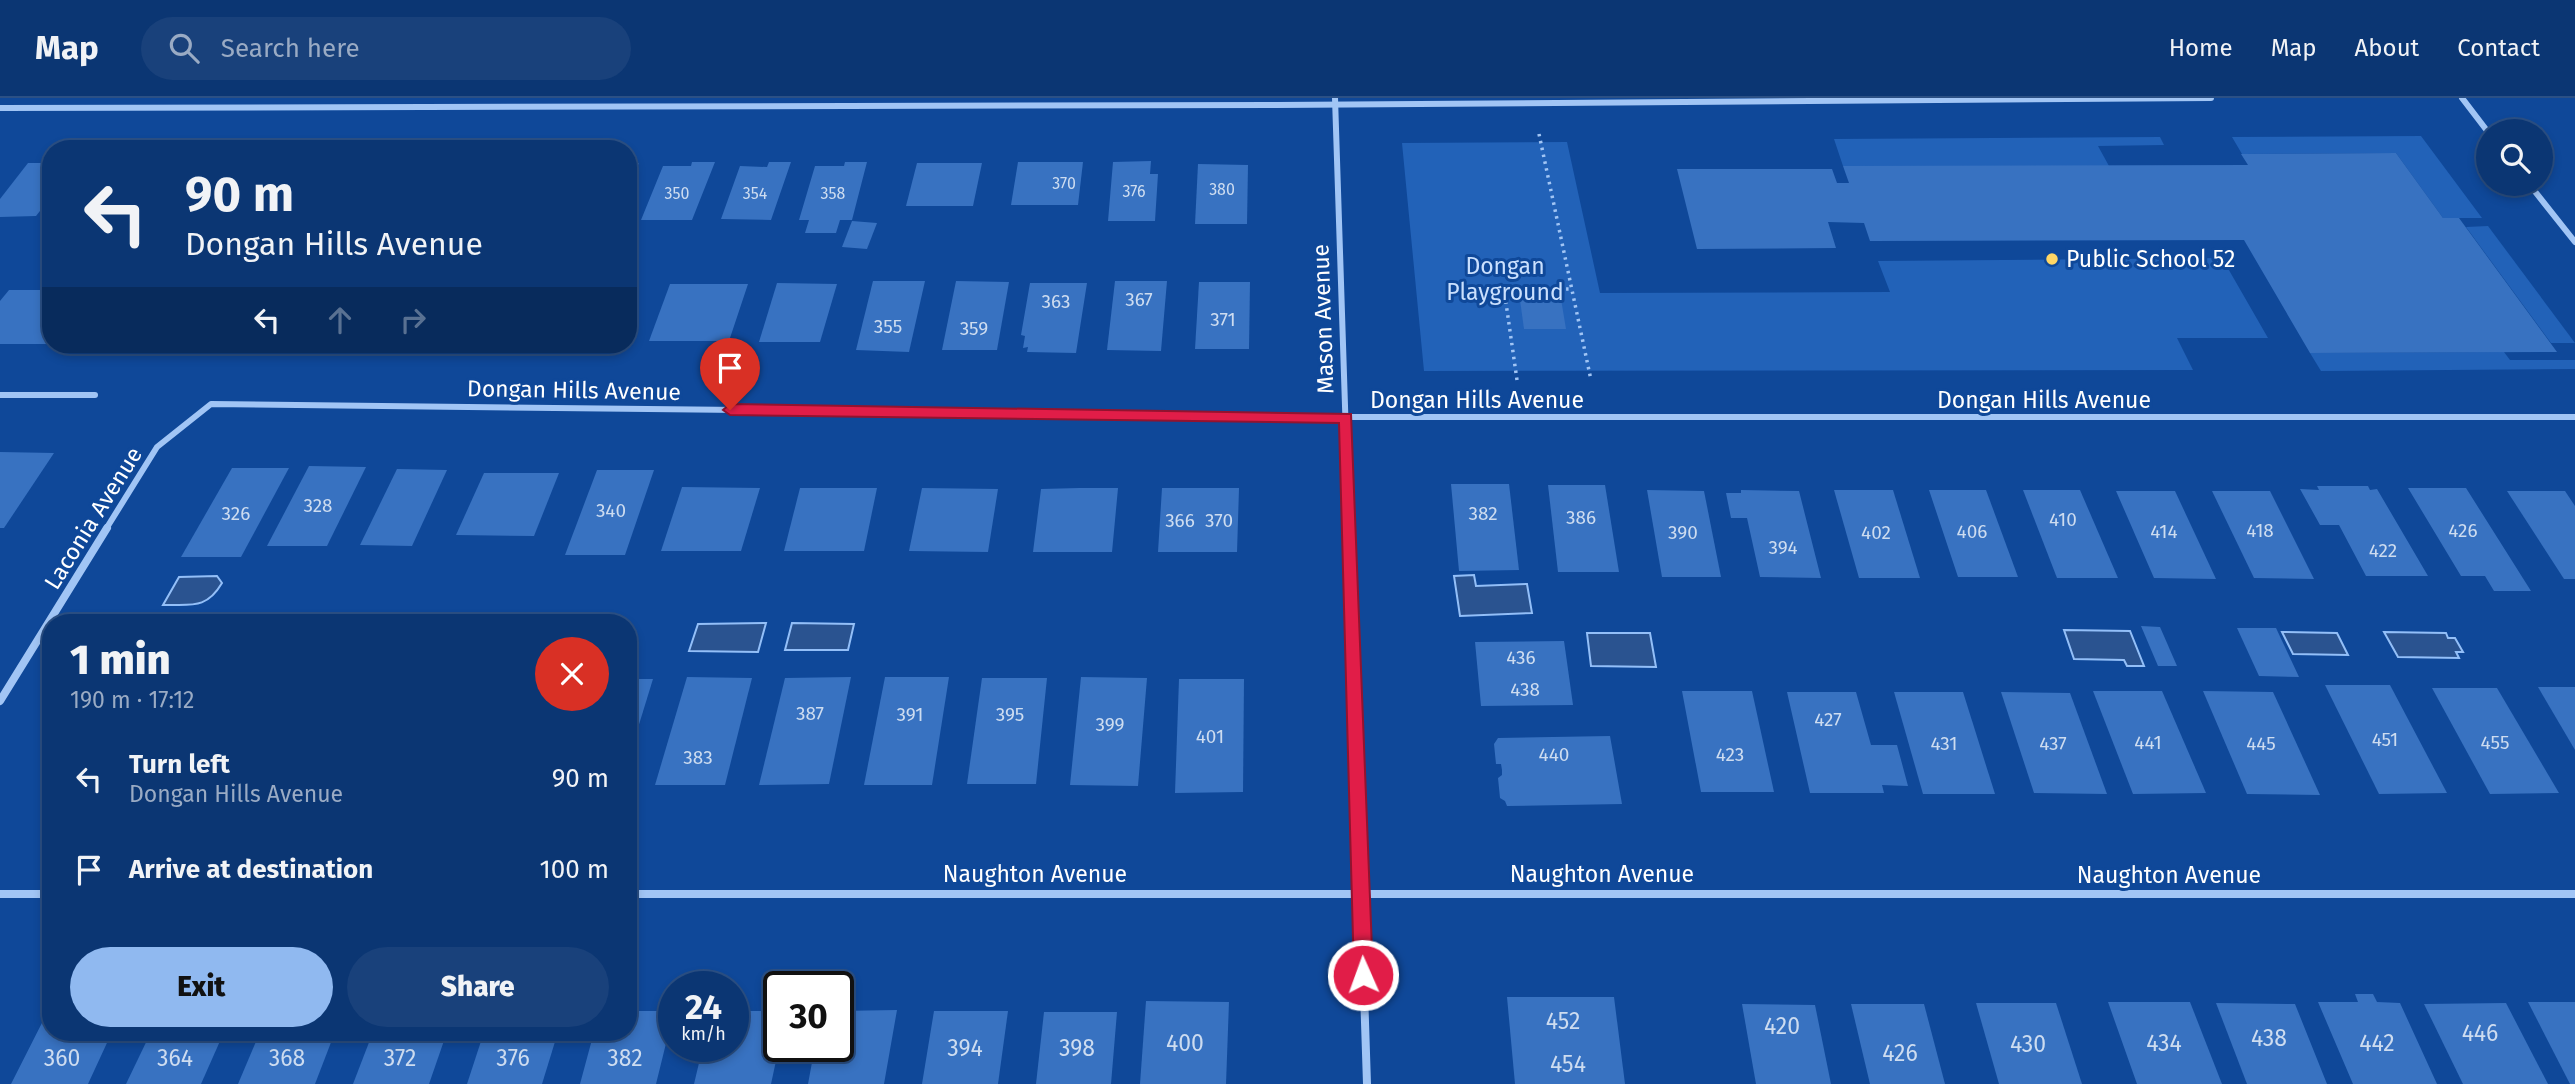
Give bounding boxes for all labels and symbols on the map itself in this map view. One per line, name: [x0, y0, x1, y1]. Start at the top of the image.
house number: 370: [1052, 174, 1076, 193]
house number: 380: [1209, 180, 1235, 199]
house number: 376: [1122, 182, 1146, 201]
house number: 350: [665, 184, 690, 203]
house number: 354: [743, 184, 768, 203]
house number: 358: [821, 184, 846, 203]
street label: Mason Avenue: [1306, 243, 1340, 395]
place label: Public School 52: [2066, 245, 2235, 273]
marker: Public School 52: [2044, 251, 2060, 267]
park label: Dongan Playground: [1446, 252, 1564, 306]
house number: 367: [1125, 288, 1153, 311]
house number: 363: [1042, 290, 1070, 313]
house number: 371: [1210, 308, 1236, 331]
house number: 355: [874, 315, 902, 338]
house number: 359: [960, 317, 988, 340]
pin: [700, 338, 760, 410]
street label: Dongan Hills Avenue: [467, 374, 681, 406]
street label: Dongan Hills Avenue: [1370, 386, 1584, 414]
street label: Dongan Hills Avenue: [1937, 386, 2151, 414]
street label: Laconia Avenue: [38, 442, 148, 594]
house number: 328: [303, 494, 333, 517]
house number: 340: [596, 499, 626, 522]
house number: 326: [222, 502, 250, 525]
house number: 382: [1468, 502, 1498, 525]
house number: 386: [1566, 506, 1596, 529]
house number: 410: [2049, 508, 2077, 531]
house number: 366: [1165, 509, 1195, 532]
house number: 370: [1205, 509, 1233, 532]
house number: 418: [2246, 519, 2274, 542]
house number: 426: [2448, 519, 2478, 542]
house number: 406: [1957, 520, 1987, 543]
house number: 414: [2150, 520, 2178, 543]
house number: 390: [1668, 521, 1698, 544]
house number: 402: [1861, 521, 1891, 544]
house number: 394: [1768, 536, 1798, 559]
house number: 422: [2369, 539, 2397, 562]
house number: 436: [1506, 646, 1536, 669]
house number: 438: [1510, 678, 1540, 701]
house number: 387: [796, 702, 824, 725]
house number: 391: [896, 703, 924, 726]
house number: 395: [996, 703, 1024, 726]
house number: 427: [1814, 708, 1842, 731]
house number: 399: [1095, 713, 1125, 736]
house number: 401: [1196, 725, 1224, 748]
house number: 451: [2372, 728, 2398, 751]
house number: 441: [2134, 731, 2162, 754]
house number: 455: [2481, 731, 2509, 754]
house number: 431: [1930, 732, 1958, 755]
house number: 437: [2039, 732, 2067, 755]
house number: 445: [2246, 732, 2276, 755]
house number: 440: [1539, 743, 1569, 766]
house number: 423: [1716, 743, 1744, 766]
house number: 383: [683, 746, 713, 769]
street label: Naughton Avenue: [943, 860, 1127, 888]
street label: Naughton Avenue: [1510, 860, 1694, 888]
street label: Naughton Avenue: [2077, 861, 2261, 889]
position arrow: [1326, 938, 1400, 1012]
speed limit sign: 30: [763, 971, 854, 1062]
house number: 452: [1546, 1007, 1580, 1035]
house number: 420: [1764, 1012, 1800, 1040]
house number: 446: [2462, 1019, 2498, 1047]
house number: 438: [2251, 1024, 2287, 1052]
house number: 400: [1166, 1029, 1204, 1057]
house number: 434: [2146, 1029, 2182, 1057]
house number: 442: [2359, 1029, 2395, 1057]
house number: 430: [2010, 1030, 2046, 1058]
house number: 394: [947, 1034, 983, 1062]
house number: 398: [1059, 1034, 1095, 1062]
house number: 426: [1882, 1039, 1918, 1067]
house number: 360: [44, 1044, 80, 1072]
house number: 364: [157, 1044, 193, 1072]
house number: 368: [269, 1044, 305, 1072]
house number: 372: [384, 1044, 416, 1072]
house number: 376: [496, 1044, 530, 1072]
house number: 382: [607, 1044, 643, 1072]
house number: 454: [1550, 1050, 1586, 1078]

